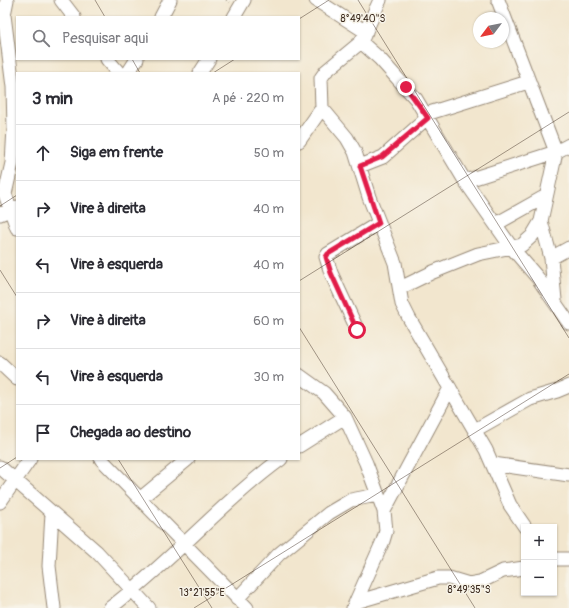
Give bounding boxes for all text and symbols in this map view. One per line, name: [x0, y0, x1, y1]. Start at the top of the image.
north arrow: [473, 12, 509, 48]
text: 8°49'40"S: [341, 13, 386, 25]
search box: [16, 16, 300, 60]
icon: search: [30, 27, 52, 49]
text: Pesquisar aqui: [62, 29, 148, 48]
route end: [397, 78, 415, 96]
text: 3 min: [32, 88, 73, 109]
text: A pé · 220 m: [212, 90, 284, 106]
icon: ahead: [32, 142, 54, 164]
text: Siga em frente: [70, 143, 163, 162]
text: 50 m: [254, 145, 284, 161]
icon: right: [32, 198, 54, 220]
text: Vire à direita: [70, 199, 146, 218]
text: 40 m: [253, 201, 284, 217]
icon: left: [32, 254, 54, 276]
text: Vire à esquerda: [70, 255, 163, 274]
text: 40 m: [253, 257, 284, 273]
icon: right: [32, 310, 54, 332]
text: Vire à direita: [70, 311, 146, 330]
text: 60 m: [253, 313, 284, 329]
route start: [348, 321, 366, 339]
icon: left: [32, 366, 54, 388]
text: Vire à esquerda: [70, 367, 163, 386]
text: 30 m: [254, 369, 284, 385]
icon: arrive: [32, 422, 54, 444]
text: Chegada ao destino: [70, 423, 191, 442]
map controls: [521, 524, 557, 596]
button: +: [521, 524, 557, 560]
button: −: [521, 560, 557, 596]
text: 8°49'35"S: [447, 584, 491, 596]
text: 13°21'55"E: [179, 587, 225, 599]

